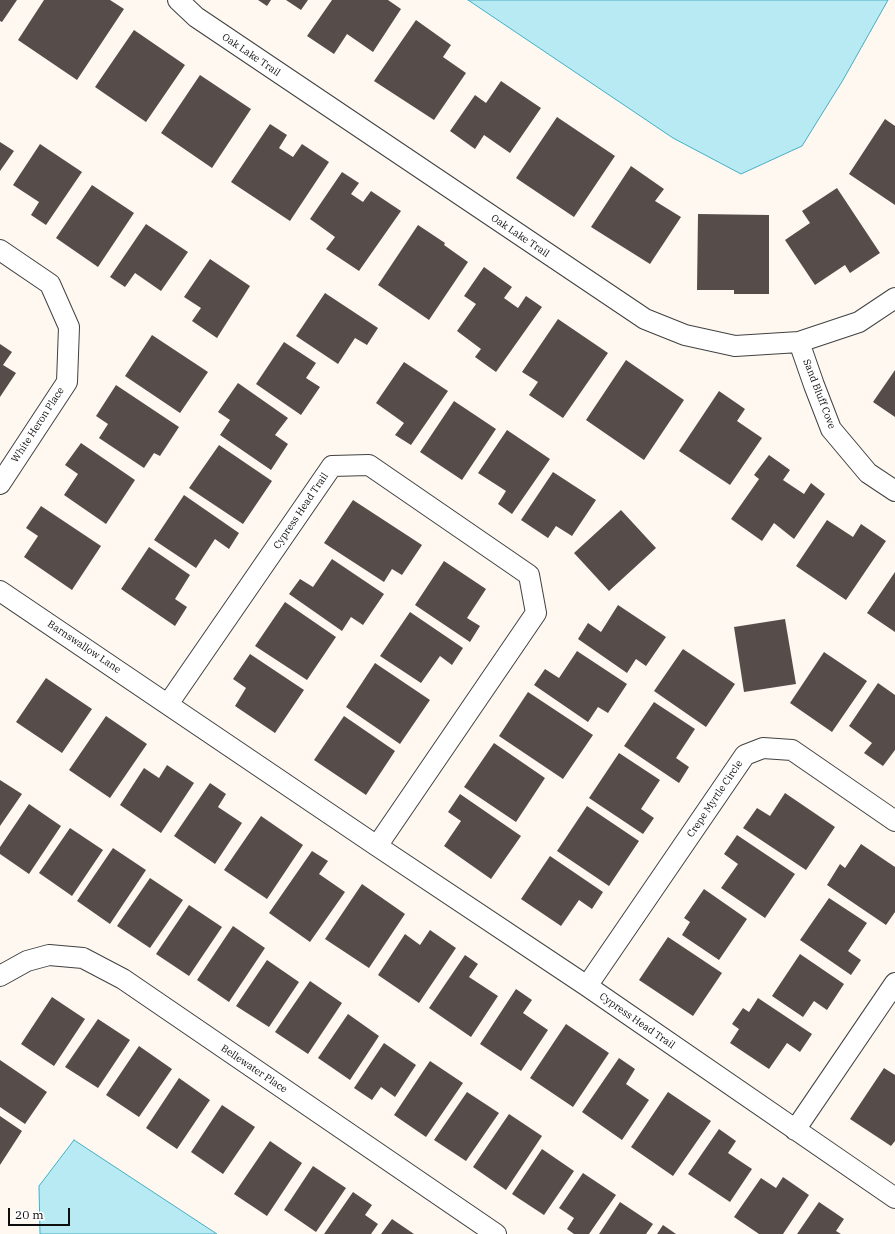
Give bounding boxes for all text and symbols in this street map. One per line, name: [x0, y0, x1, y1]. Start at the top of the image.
street label: Oak Lake Trail: [219, 31, 283, 79]
street label: Oak Lake Trail: [488, 212, 552, 260]
street label: Sand Bluff Cove: [800, 357, 838, 431]
street label: White Heron Place: [9, 385, 67, 465]
street label: Cypress Head Trail: [271, 471, 331, 551]
street label: Barnswallow Lane: [45, 618, 123, 676]
street label: Crepe Myrtle Circle: [685, 758, 745, 840]
street label: Cypress Head Trail: [597, 990, 677, 1052]
street label: Bellewater Place: [219, 1042, 289, 1096]
scale bar: [10, 1200, 72, 1226]
text: 20 m: [15, 1207, 44, 1222]

